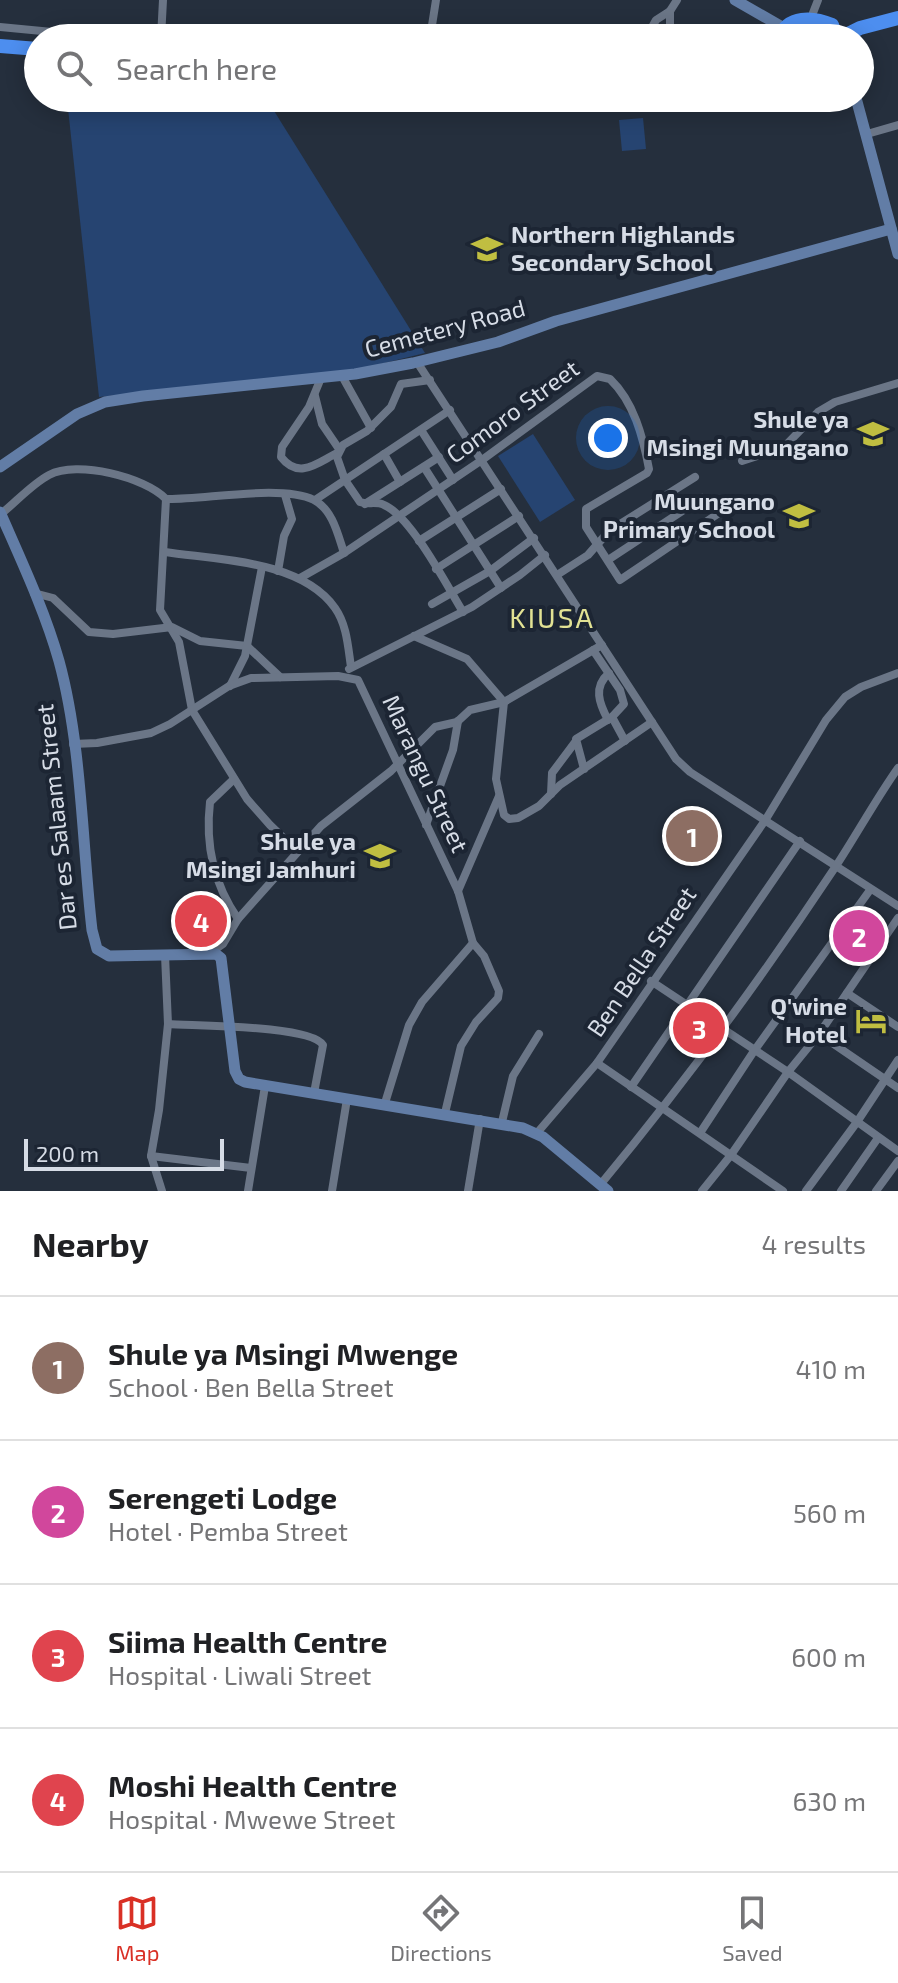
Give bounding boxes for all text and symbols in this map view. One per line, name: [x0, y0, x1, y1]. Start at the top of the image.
search box: [24, 24, 874, 112]
icon: search: [52, 46, 96, 90]
text: Search here: [116, 50, 277, 86]
place label: Northern Highlands Secondary School: [511, 219, 735, 276]
school or university icon: Northern Highlands Secondary School: [470, 232, 504, 266]
street label: Cemetery Road: [361, 292, 528, 363]
street label: Comoro Street: [440, 353, 584, 469]
place label: Shule ya Msingi Muungano: [647, 404, 849, 461]
school or university icon: Shule ya Msingi Muungano: [856, 417, 890, 451]
your location: [588, 418, 628, 458]
place label: Muungano Primary School: [603, 486, 775, 543]
school or university icon: Muungano Primary School: [782, 499, 816, 533]
district label: KIUSA: [509, 600, 595, 634]
street label: Marangu Street: [377, 690, 475, 857]
street label: Dar es Salaam Street: [29, 703, 82, 932]
pin: 1: [666, 806, 718, 866]
place label: Shule ya Msingi Jamhuri: [186, 826, 356, 883]
school or university icon: Shule ya Msingi Jamhuri: [363, 839, 397, 873]
street label: Ben Bella Street: [580, 881, 702, 1042]
pin: 4: [175, 891, 227, 951]
pin: 2: [833, 906, 885, 966]
place label: Q'wine Hotel: [770, 991, 847, 1048]
pin: 3: [673, 998, 725, 1058]
hotel icon: Q'wine Hotel: [854, 1004, 888, 1038]
scale bar: [24, 1135, 224, 1171]
text: 200 m: [36, 1140, 99, 1166]
text: Nearby: [32, 1223, 149, 1264]
text: 4 results: [761, 1228, 866, 1259]
text: Shule ya Msingi Mwenge: [108, 1335, 458, 1371]
text: 1: [52, 1353, 64, 1384]
text: 410 m: [795, 1353, 866, 1384]
text: School · Ben Bella Street: [108, 1371, 394, 1402]
text: Serengeti Lodge: [108, 1479, 337, 1515]
text: 2: [50, 1497, 66, 1528]
text: 560 m: [793, 1497, 866, 1528]
text: Hotel · Pemba Street: [108, 1515, 348, 1546]
text: Siima Health Centre: [108, 1623, 388, 1659]
text: 3: [51, 1641, 65, 1672]
text: 600 m: [791, 1641, 866, 1672]
text: Hospital · Liwali Street: [108, 1659, 372, 1690]
text: Moshi Health Centre: [108, 1767, 397, 1803]
text: 4: [50, 1785, 66, 1816]
text: 630 m: [792, 1785, 866, 1816]
text: Hospital · Mwewe Street: [108, 1803, 395, 1834]
tab: Map: [115, 1891, 159, 1965]
tab: Directions: [390, 1891, 492, 1965]
tab: Saved: [722, 1891, 783, 1965]

